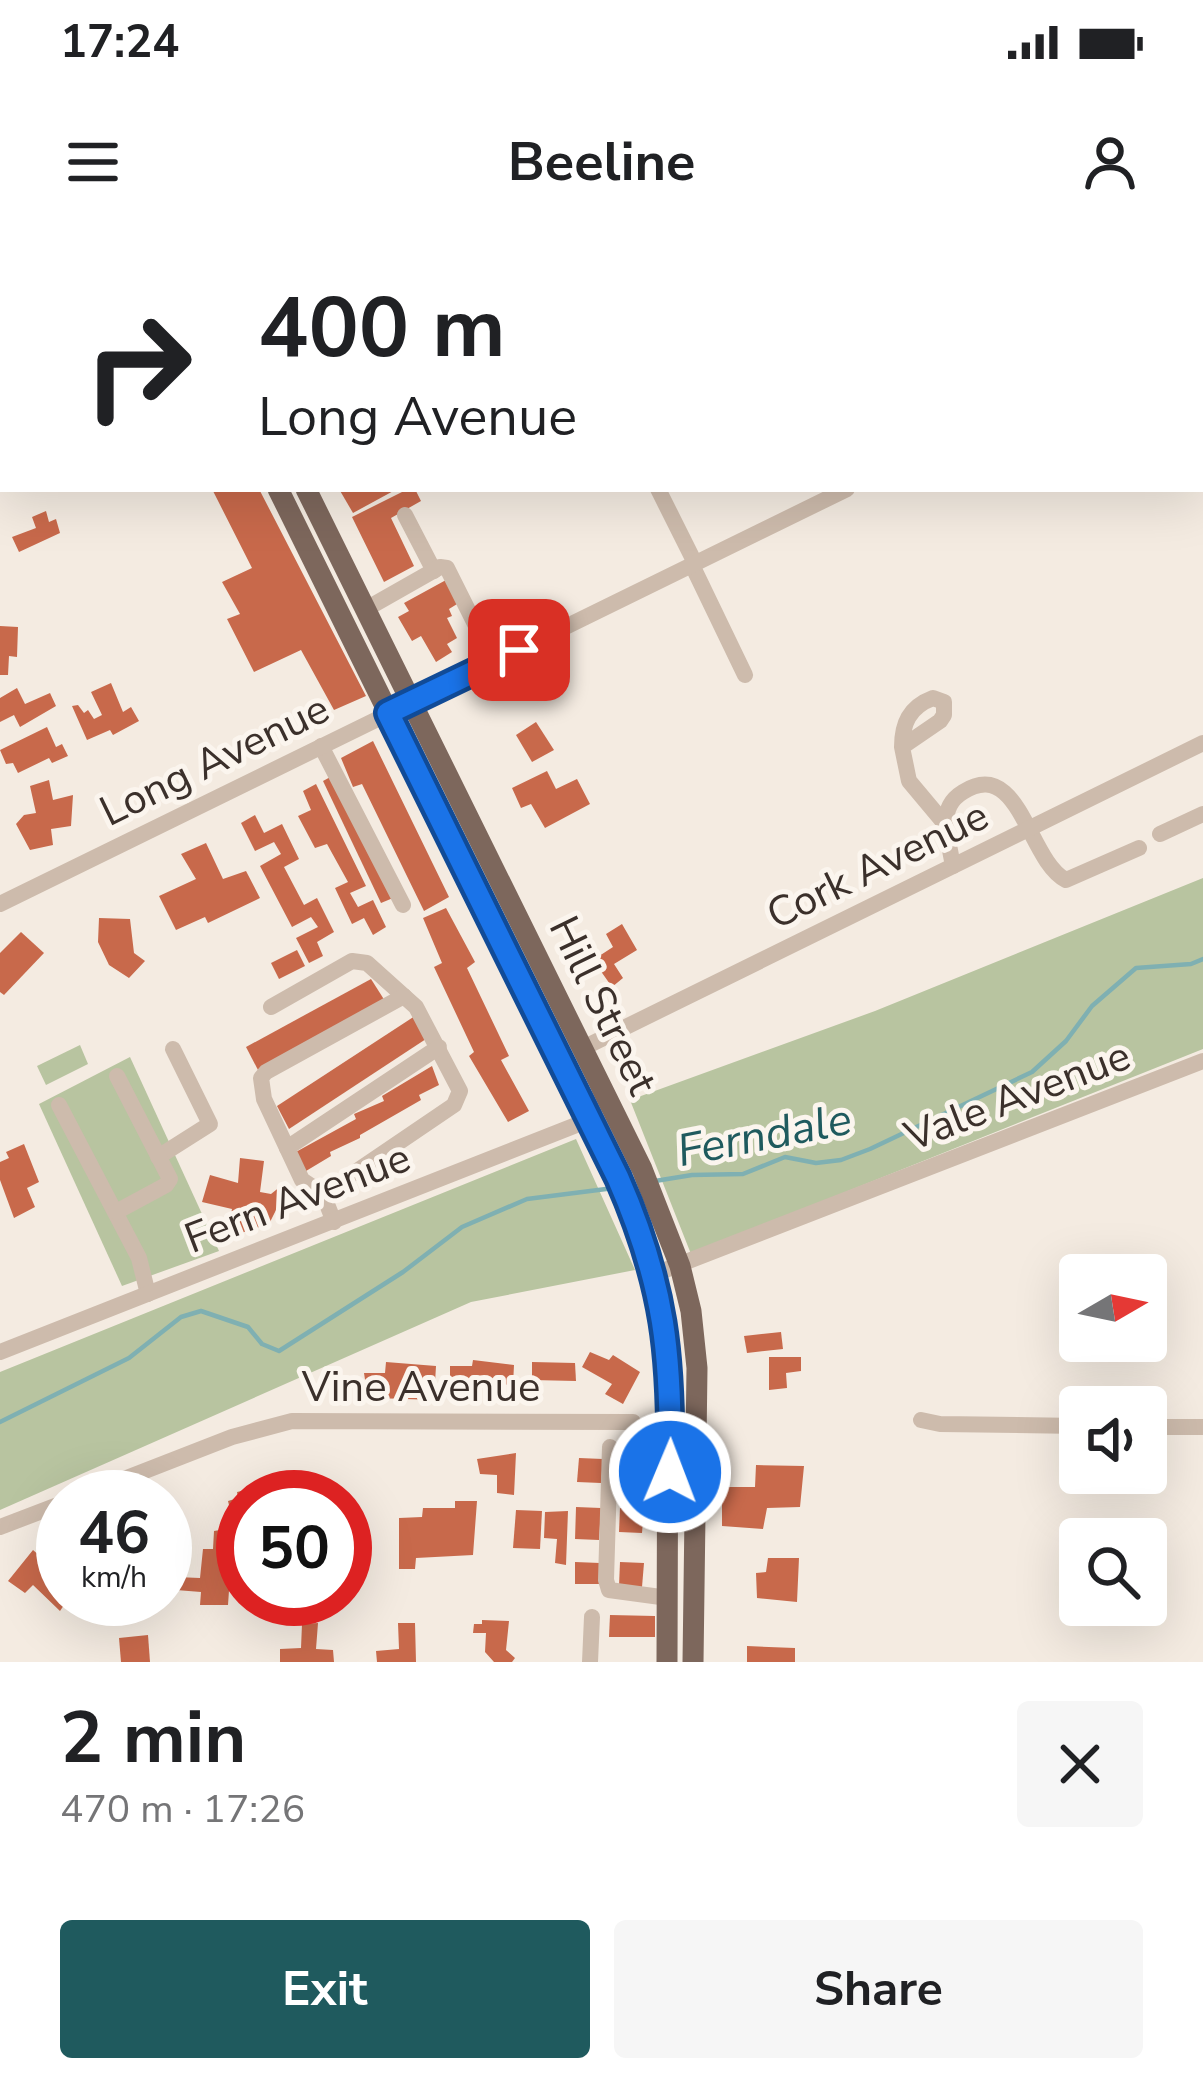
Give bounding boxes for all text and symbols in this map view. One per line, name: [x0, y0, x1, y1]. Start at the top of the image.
text: 17:24: [60, 12, 179, 73]
text: Beeline: [508, 125, 695, 199]
icon: menu: [60, 129, 126, 195]
icon: person: [1077, 129, 1143, 195]
text: 400 m: [258, 271, 506, 386]
icon: right: [60, 288, 216, 444]
text: Long Avenue: [258, 380, 577, 454]
pin: [468, 599, 570, 701]
icon: arrive: [486, 617, 552, 683]
street label: Long Avenue: [91, 680, 339, 840]
street label: Cork Avenue: [757, 787, 998, 944]
street label: Hill Street: [535, 907, 670, 1105]
street label: Vale Avenue: [896, 1027, 1138, 1166]
water label: Ferndale: [672, 1089, 857, 1182]
street label: Fern Avenue: [177, 1129, 418, 1268]
north arrow: [1059, 1254, 1167, 1362]
map controls: [1059, 1254, 1167, 1626]
street label: Vine Avenue: [301, 1359, 540, 1416]
button: sound: [1059, 1386, 1167, 1494]
position arrow: [607, 1409, 733, 1535]
speed limit sign: 50: [216, 1470, 372, 1626]
text: 46: [78, 1492, 150, 1574]
button: search: [1059, 1518, 1167, 1626]
text: km/h: [81, 1557, 147, 1598]
text: 2 min: [60, 1689, 246, 1787]
button: close: [1017, 1701, 1143, 1827]
text: 470 m · 17:26: [60, 1783, 305, 1836]
button: Exit: [60, 1920, 590, 2058]
button: Share: [614, 1920, 1143, 2058]

